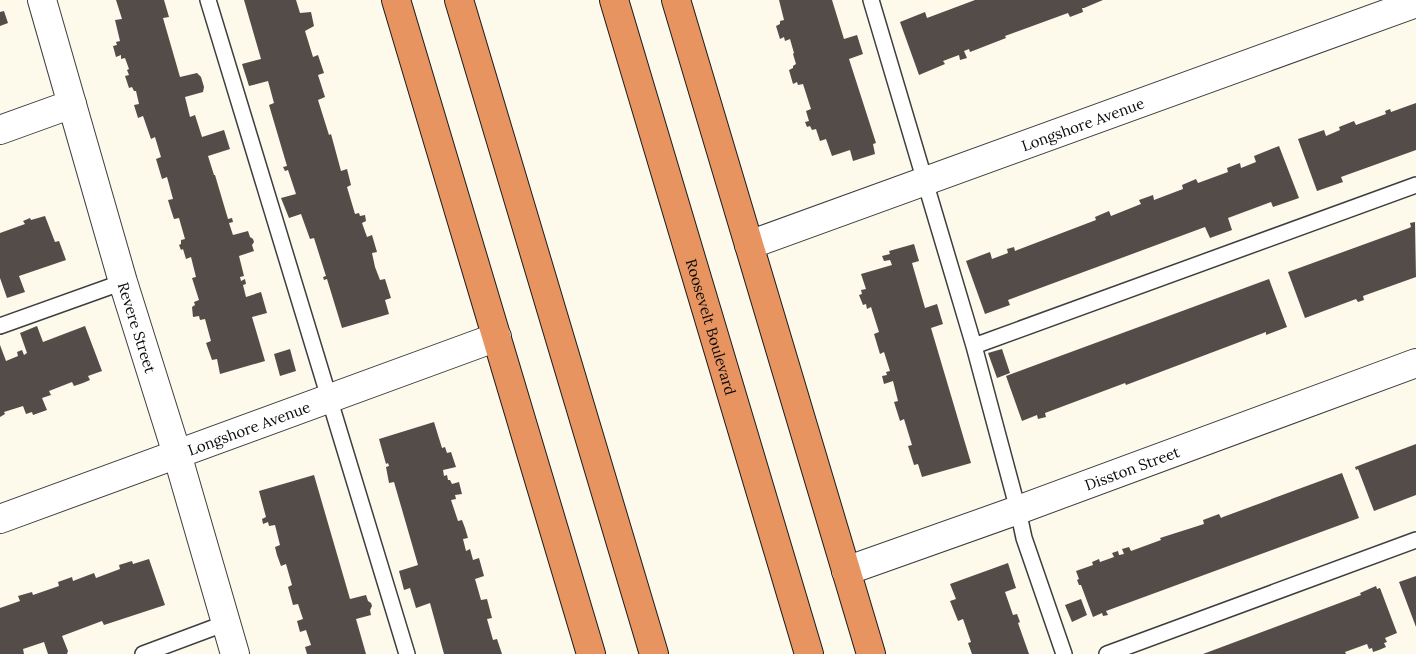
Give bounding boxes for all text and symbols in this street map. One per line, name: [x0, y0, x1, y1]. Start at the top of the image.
street label: Longshore Avenue: [1019, 93, 1147, 155]
street label: Roosevelt Boulevard: [682, 256, 741, 397]
street label: Revere Street: [114, 280, 160, 375]
street label: Longshore Avenue: [185, 397, 313, 459]
street label: Disston Street: [1082, 442, 1182, 494]

